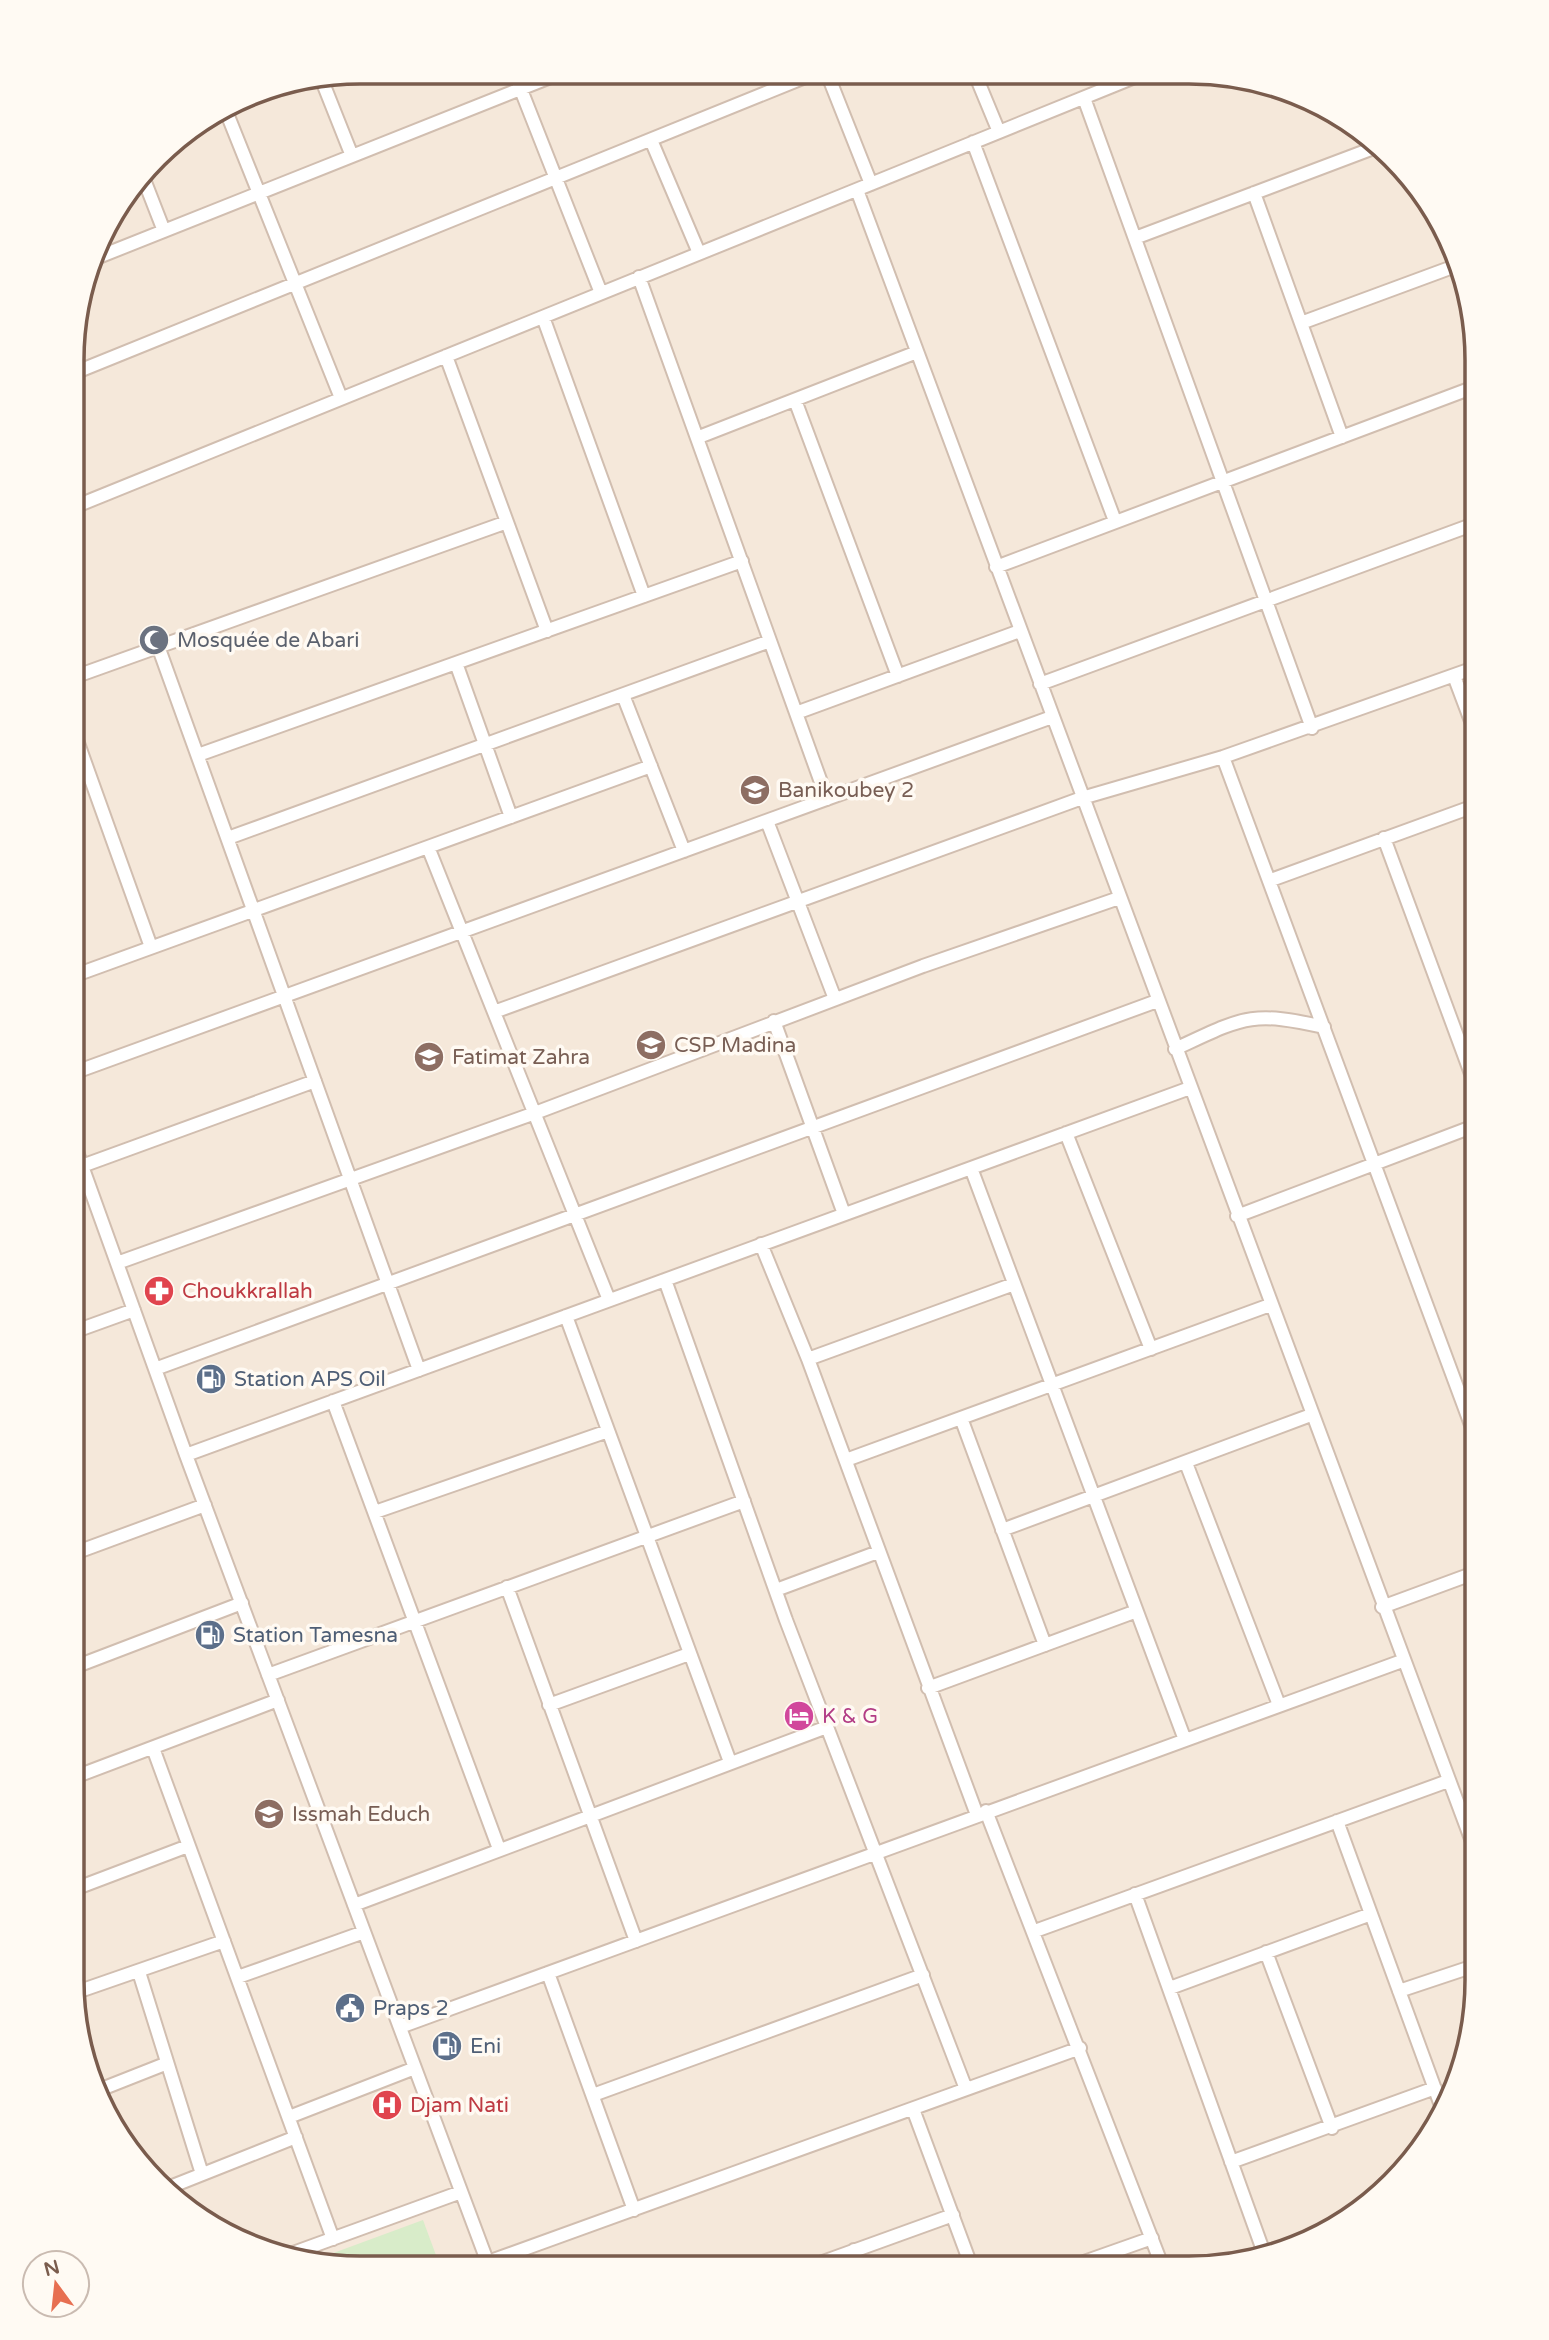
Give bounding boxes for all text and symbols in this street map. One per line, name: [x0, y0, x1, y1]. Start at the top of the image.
mosque icon: Mosquée de Abari: [137, 623, 171, 657]
place label: Mosquée de Abari: [177, 628, 360, 653]
school or university icon: Banikoubey 2: [738, 773, 772, 807]
place label: Banikoubey 2: [778, 778, 914, 803]
school or university icon: CSP Madina: [634, 1028, 668, 1062]
place label: CSP Madina: [674, 1033, 796, 1058]
school or university icon: Fatimat Zahra: [412, 1040, 446, 1074]
place label: Fatimat Zahra: [452, 1045, 590, 1070]
pharmacy icon: Choukkrallah: [142, 1274, 176, 1308]
place label: Choukkrallah: [182, 1279, 313, 1304]
fuel station icon: Station APS Oil: [194, 1362, 228, 1396]
place label: Station APS Oil: [234, 1367, 386, 1392]
fuel station icon: Station Tamesna: [193, 1618, 227, 1652]
place label: Station Tamesna: [233, 1623, 398, 1648]
hotel icon: K & G: [782, 1699, 816, 1733]
place label: K & G: [822, 1704, 878, 1729]
school or university icon: Issmah Educh: [252, 1797, 286, 1831]
place label: Issmah Educh: [292, 1802, 430, 1827]
public building icon: Praps 2: [333, 1991, 367, 2025]
place label: Praps 2: [373, 1996, 449, 2021]
fuel station icon: Eni: [430, 2029, 464, 2063]
place label: Eni: [470, 2034, 501, 2059]
hospital icon: Djam Nati: [370, 2088, 404, 2122]
place label: Djam Nati: [410, 2093, 509, 2118]
north arrow: [21, 2249, 91, 2319]
text: N: [42, 2256, 62, 2281]

